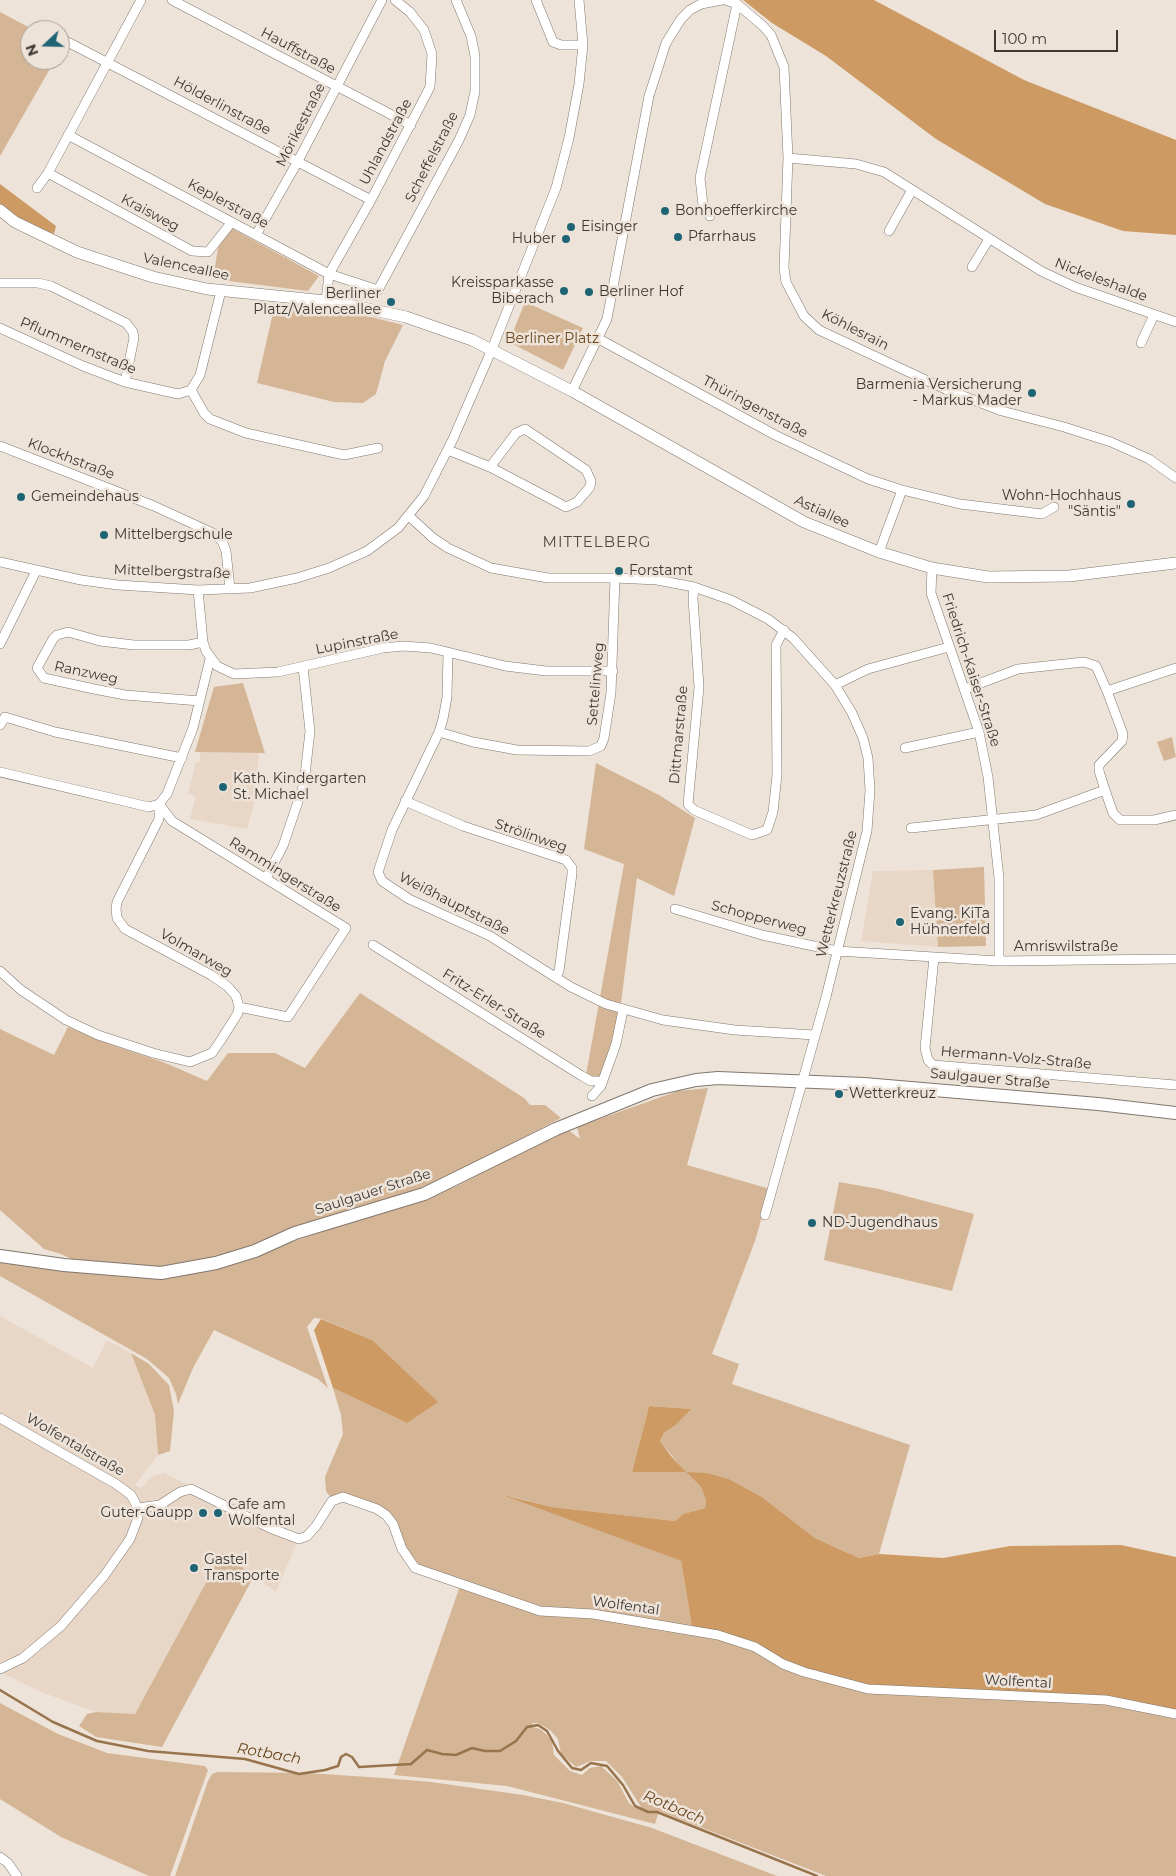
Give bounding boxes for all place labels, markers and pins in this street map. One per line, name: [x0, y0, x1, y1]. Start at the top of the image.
place label: Bonhoefferkirche: [675, 203, 797, 219]
marker: Bonhoefferkirche: [659, 205, 671, 217]
place label: Eisinger: [581, 219, 638, 235]
marker: Eisinger: [565, 221, 577, 233]
place label: Pfarrhaus: [688, 229, 756, 245]
place label: Huber: [512, 231, 556, 247]
marker: Pfarrhaus: [672, 231, 684, 243]
marker: Huber: [560, 233, 572, 245]
place label: Kreissparkasse Biberach: [451, 275, 554, 308]
place label: Berliner Hof: [599, 284, 683, 300]
marker: Kreissparkasse Biberach: [558, 285, 570, 297]
place label: Berliner Platz/Valenceallee: [253, 286, 381, 318]
marker: Berliner Hof: [583, 286, 595, 298]
marker: Berliner Platz/Valenceallee: [385, 296, 397, 308]
place label: Barmenia Versicherung - Markus Mader: [856, 377, 1022, 410]
marker: Barmenia Versicherung - Markus Mader: [1026, 387, 1038, 399]
place label: Wohn-Hochhaus "Säntis": [1002, 488, 1121, 520]
place label: Gemeindehaus: [31, 489, 139, 505]
marker: Gemeindehaus: [15, 491, 27, 503]
marker: Wohn-Hochhaus "Säntis": [1125, 498, 1137, 510]
place label: Mittelbergschule: [114, 527, 233, 543]
marker: Mittelbergschule: [98, 529, 110, 541]
place label: Forstamt: [629, 563, 693, 579]
marker: Forstamt: [613, 565, 625, 577]
place label: Kath. Kindergarten St. Michael: [233, 771, 366, 804]
marker: Kath. Kindergarten St. Michael: [217, 781, 229, 793]
place label: Evang. KiTa Hühnerfeld: [910, 906, 990, 939]
marker: Evang. KiTa Hühnerfeld: [894, 916, 906, 928]
place label: Wetterkreuz: [849, 1086, 936, 1102]
marker: Wetterkreuz: [833, 1088, 845, 1100]
place label: ND-Jugendhaus: [822, 1215, 938, 1231]
marker: ND-Jugendhaus: [806, 1217, 818, 1229]
place label: Cafe am Wolfental: [228, 1497, 295, 1530]
place label: Guter-Gaupp: [101, 1505, 193, 1521]
marker: Guter-Gaupp: [197, 1507, 209, 1519]
marker: Cafe am Wolfental: [212, 1507, 224, 1519]
place label: Gastel Transporte: [204, 1552, 279, 1584]
marker: Gastel Transporte: [188, 1562, 200, 1574]

